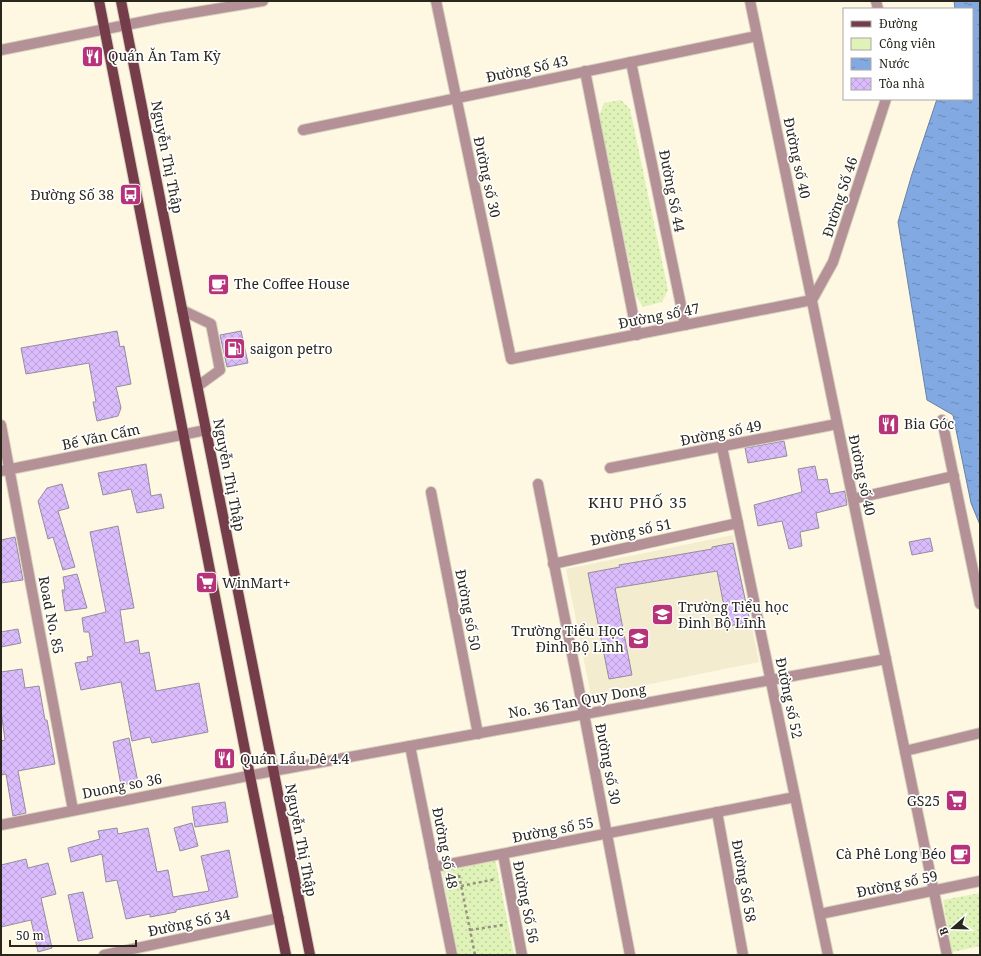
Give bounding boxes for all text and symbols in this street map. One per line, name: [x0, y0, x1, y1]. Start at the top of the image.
legend: [843, 8, 973, 100]
text: Đường: [879, 15, 918, 32]
text: Công viên: [879, 35, 936, 52]
restaurant icon: Quán Ăn Tam Kỳ: [80, 43, 106, 69]
place label: Quán Ăn Tam Kỳ: [108, 46, 221, 65]
street label: Đường Số 43: [484, 50, 570, 86]
text: Nước: [879, 55, 910, 72]
text: Tòa nhà: [879, 75, 925, 92]
street label: Nguyễn Thị Thập: [147, 99, 188, 215]
street label: Đường số 40: [780, 116, 815, 200]
street label: Đường số 30: [470, 135, 505, 219]
street label: Đường Số 44: [655, 148, 690, 234]
street label: Đường Số 46: [818, 154, 862, 240]
bus stop icon: Đường Số 38: [117, 182, 143, 208]
place label: Đường Số 38: [30, 185, 114, 204]
cafe icon: The Coffee House: [206, 271, 232, 297]
place label: The Coffee House: [234, 274, 350, 293]
street label: Đường số 47: [617, 298, 701, 333]
fuel station icon: saigon petro: [221, 336, 247, 362]
place label: saigon petro: [250, 339, 333, 358]
restaurant icon: Bia Góc: [875, 411, 901, 437]
place label: Bia Góc: [904, 414, 954, 433]
street label: Đường số 49: [679, 415, 763, 450]
street label: Nguyễn Thị Thập: [209, 417, 250, 533]
street label: Bế Văn Cấm: [60, 419, 142, 454]
street label: Đường số 40: [845, 433, 880, 517]
district label: KHU PHỐ 35: [588, 492, 688, 512]
street label: Đường số 51: [589, 514, 673, 549]
street label: Đường số 50: [451, 568, 486, 652]
supermarket icon: WinMart+: [193, 570, 219, 596]
place label: WinMart+: [222, 573, 291, 592]
street label: Road No. 85: [35, 574, 68, 655]
place label: Trường Tiểu học Đinh Bộ Lĩnh: [678, 597, 789, 632]
school or university icon: Trường Tiểu học Đinh Bộ Lĩnh: [649, 602, 675, 628]
place label: Trường Tiểu Học Đinh Bộ Lĩnh: [511, 621, 624, 656]
school or university icon: Trường Tiểu Học Đinh Bộ Lĩnh: [626, 626, 652, 652]
street label: Đường số 52: [772, 656, 807, 740]
street label: No. 36 Tan Quy Dong: [507, 679, 648, 722]
street label: Đường số 30: [591, 722, 626, 806]
restaurant icon: Quán Lẩu Dê 4.4: [212, 746, 238, 772]
place label: Quán Lẩu Dê 4.4: [240, 749, 350, 768]
street label: Duong so 36: [80, 768, 164, 803]
street label: Nguyễn Thị Thập: [281, 782, 322, 898]
supermarket icon: GS25: [943, 788, 969, 814]
place label: GS25: [907, 791, 940, 810]
street label: Đường số 48: [428, 806, 463, 890]
street label: Đường số 55: [511, 812, 595, 847]
street label: Đường Số 58: [728, 838, 761, 924]
cafe icon: Cà Phê Long Béo: [948, 841, 974, 867]
place label: Cà Phê Long Béo: [836, 844, 946, 863]
street label: Đường Số 56: [509, 859, 544, 945]
street label: Đường số 59: [855, 866, 939, 901]
street label: Đường Số 34: [146, 904, 232, 940]
north arrow: [933, 908, 973, 948]
scale bar: [10, 922, 136, 948]
text: B: [935, 926, 951, 938]
text: 50 m: [16, 927, 44, 944]

